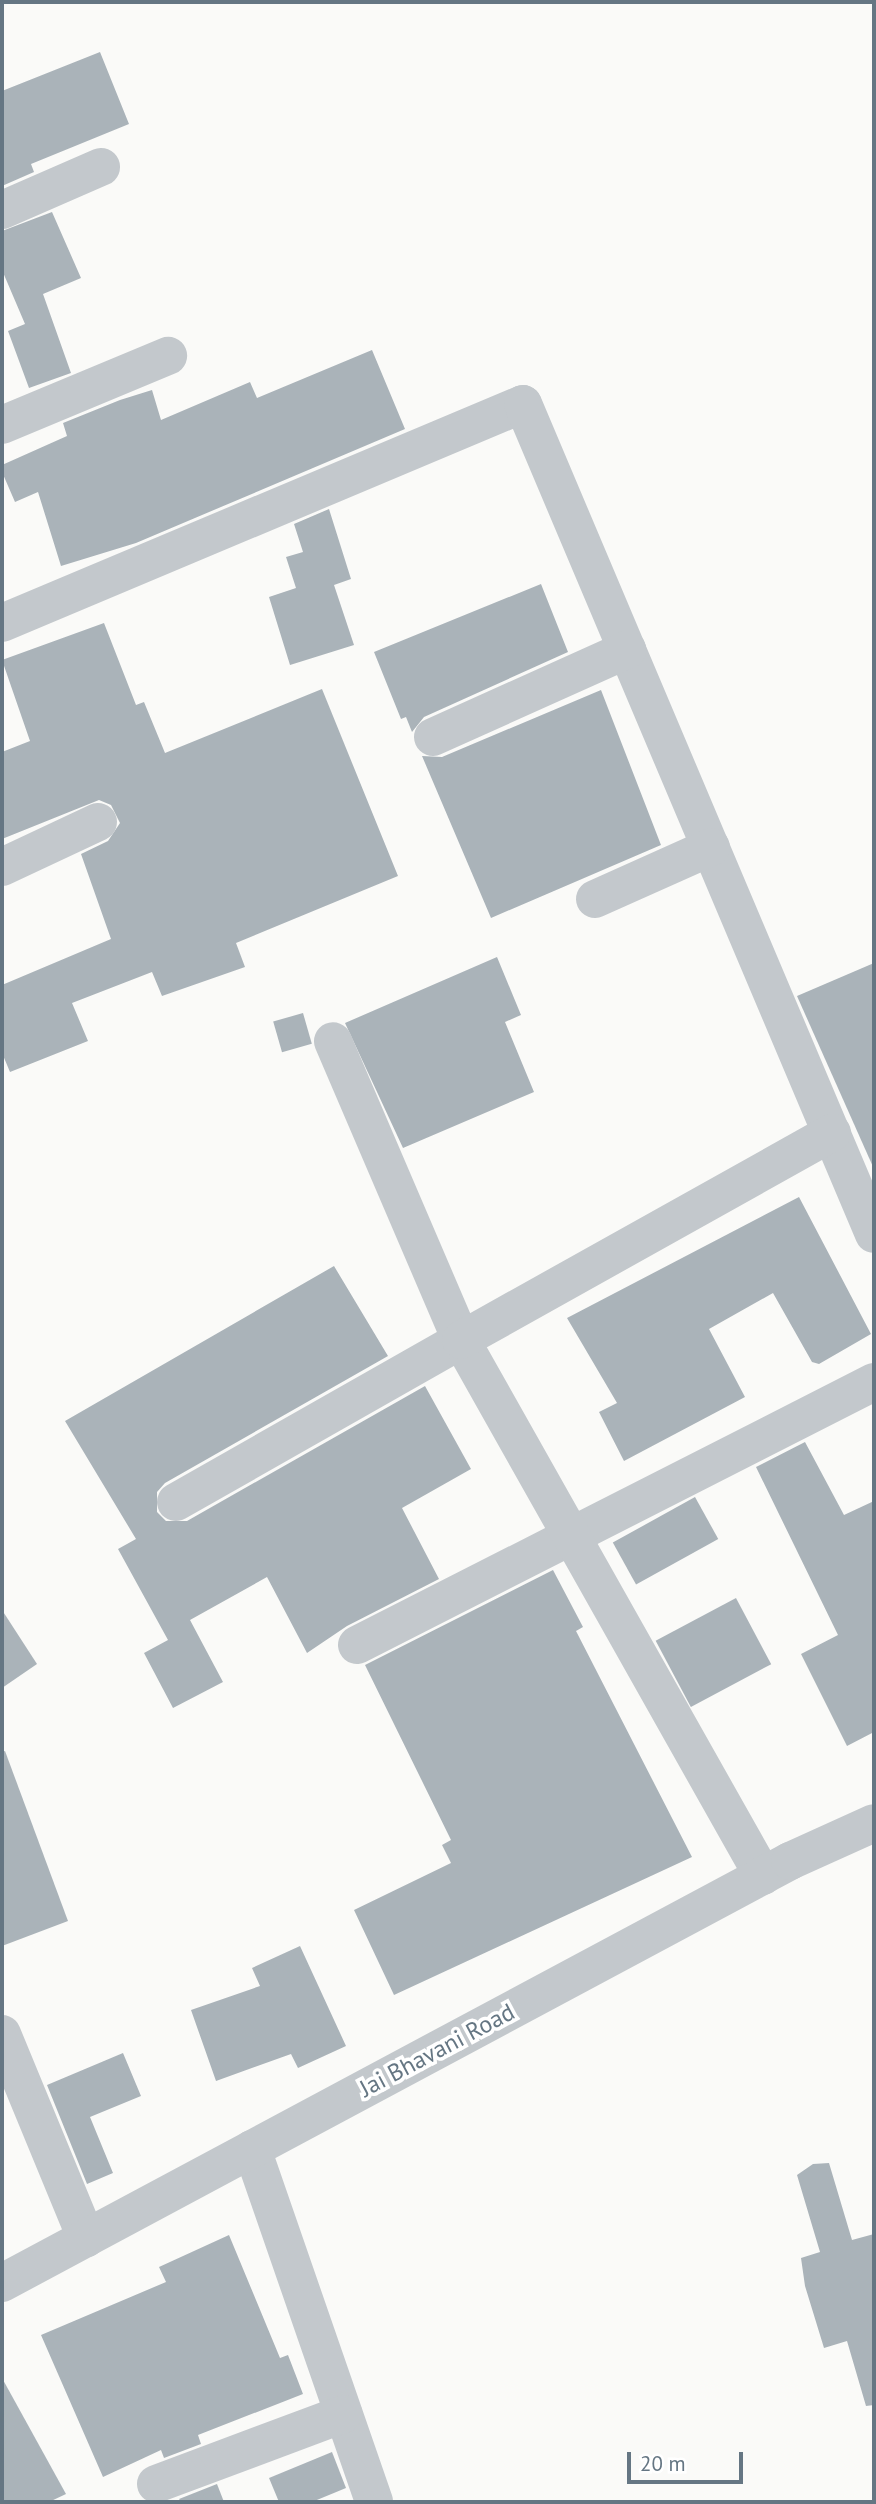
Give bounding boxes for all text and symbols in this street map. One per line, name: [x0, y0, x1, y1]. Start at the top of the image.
street label: Jai Bhavani Road: [355, 1997, 519, 2103]
scale bar: [631, 2438, 746, 2482]
text: 20 m: [640, 2450, 686, 2477]

